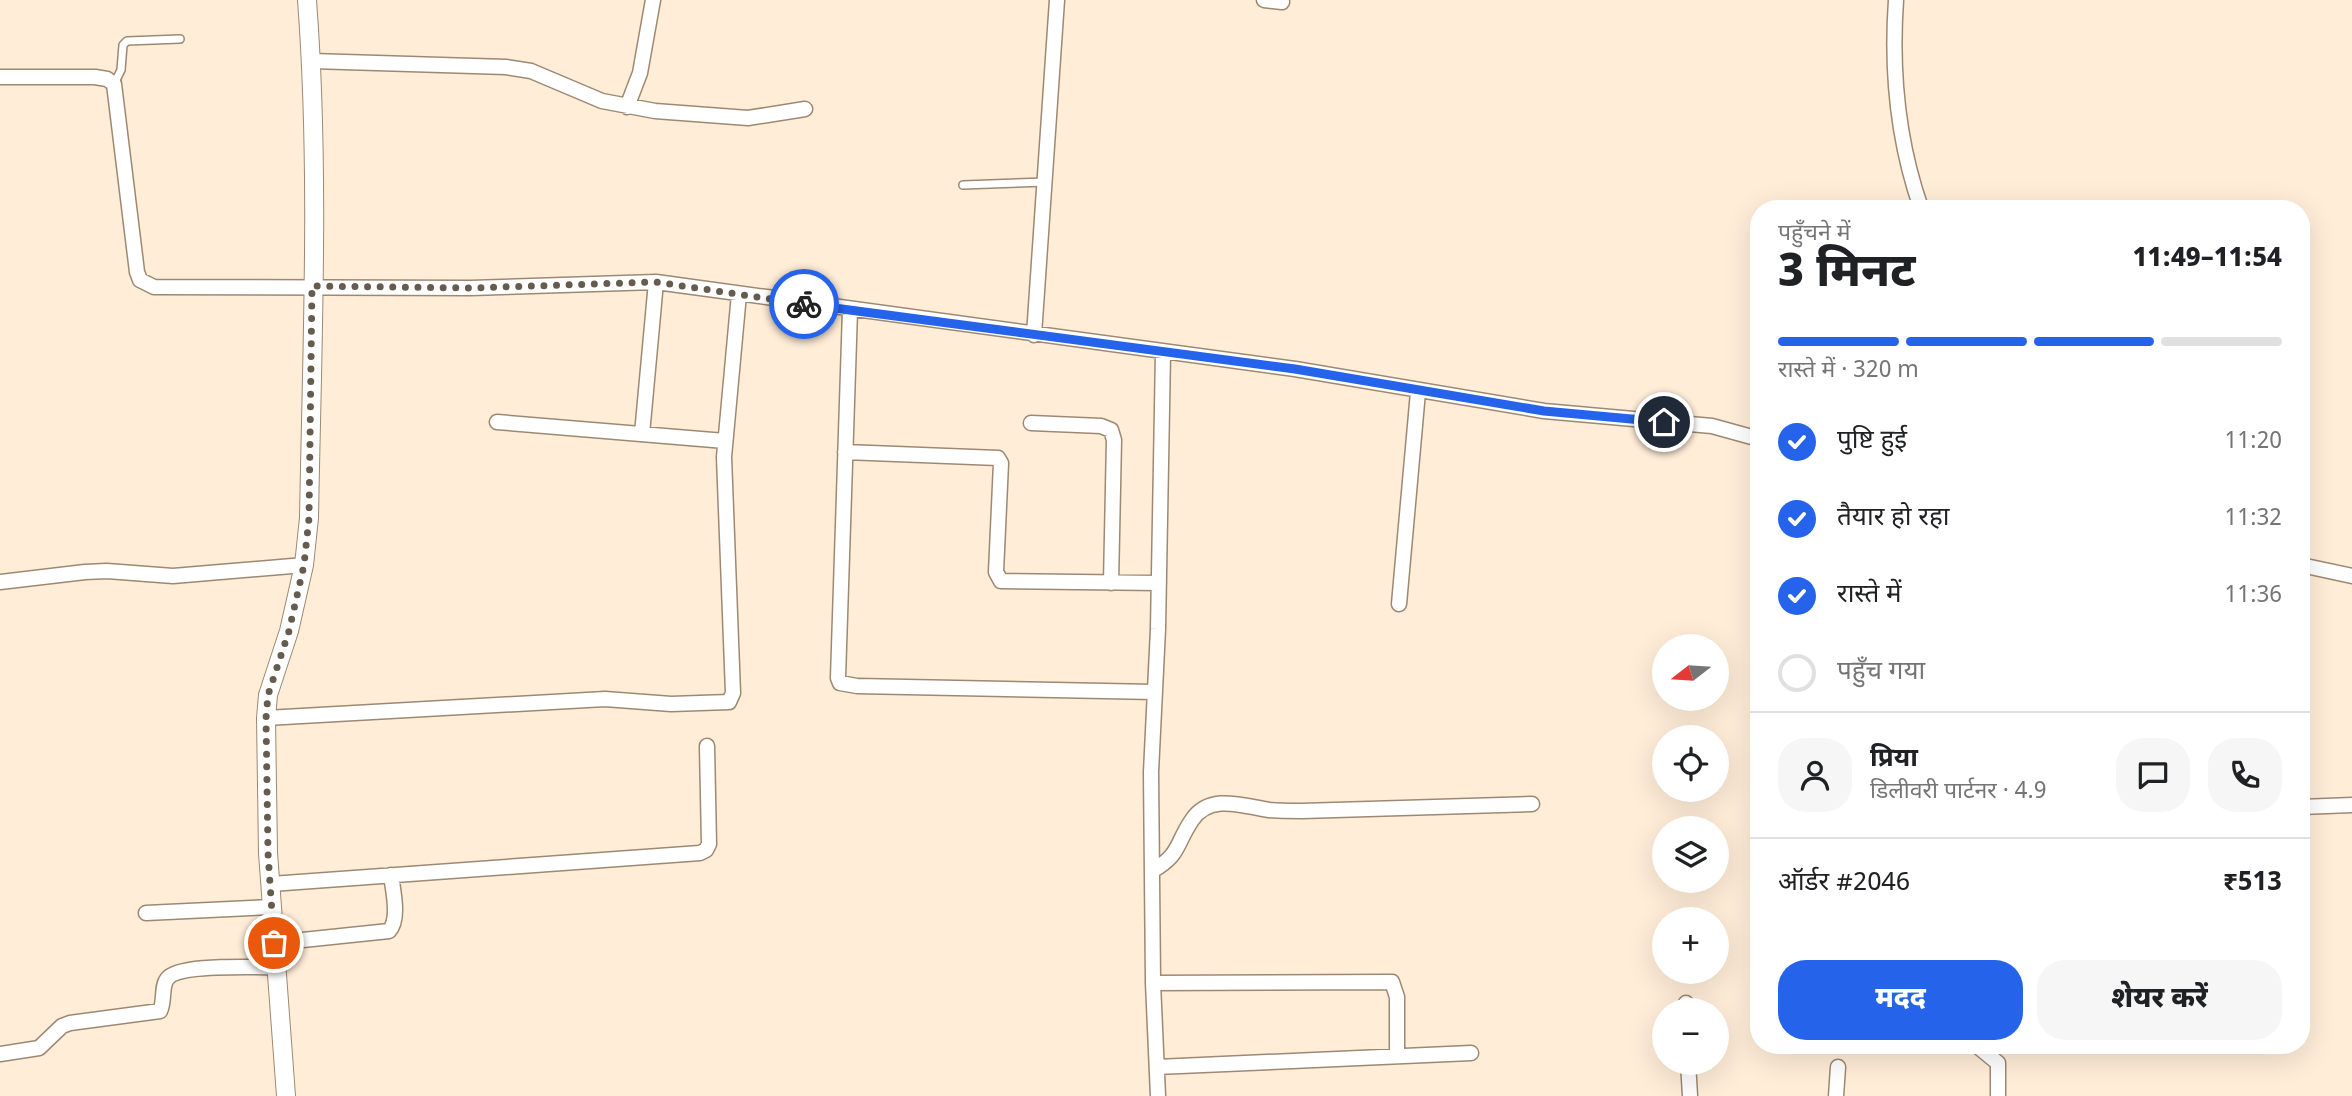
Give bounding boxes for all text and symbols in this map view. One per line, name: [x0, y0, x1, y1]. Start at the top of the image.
text: पहुँचने में: [1778, 219, 1850, 249]
text: 11:49–11:54: [2132, 243, 2282, 277]
text: 3 मिनट: [1778, 245, 1915, 305]
courier: [769, 269, 839, 339]
icon: bike: [785, 285, 823, 323]
text: रास्ते में · 320 m: [1778, 356, 1919, 386]
pin: [1634, 392, 1694, 452]
icon: home: [1645, 403, 1683, 441]
icon: check: [1778, 423, 1816, 461]
text: पुष्टि हुई: [1837, 425, 1907, 459]
text: 11:20: [2225, 427, 2282, 457]
icon: check: [1778, 500, 1816, 538]
text: तैयार हो रहा: [1837, 502, 1950, 536]
text: 11:32: [2225, 504, 2282, 534]
icon: check: [1778, 577, 1816, 615]
text: रास्ते में: [1837, 579, 1902, 613]
text: 11:36: [2225, 581, 2282, 611]
north arrow: [1652, 634, 1729, 710]
map controls: [1652, 634, 1729, 1075]
text: पहुँच गया: [1837, 656, 1925, 690]
button: locate: [1652, 725, 1729, 802]
button: person: [1778, 738, 1852, 812]
button: chat: [2116, 738, 2190, 812]
button: phone: [2208, 738, 2282, 812]
text: प्रिया: [1870, 743, 1918, 777]
text: डिलीवरी पार्टनर · 4.9: [1870, 777, 2046, 807]
button: layers: [1652, 816, 1729, 893]
text: ऑर्डर #2046: [1778, 867, 1910, 901]
text: ₹513: [2223, 867, 2282, 901]
button: +: [1652, 907, 1729, 984]
pin: [244, 913, 304, 973]
icon: bag: [255, 924, 293, 962]
button: मदद: [1778, 960, 2023, 1040]
button: शेयर करें: [2037, 960, 2282, 1040]
button: −: [1652, 998, 1729, 1075]

